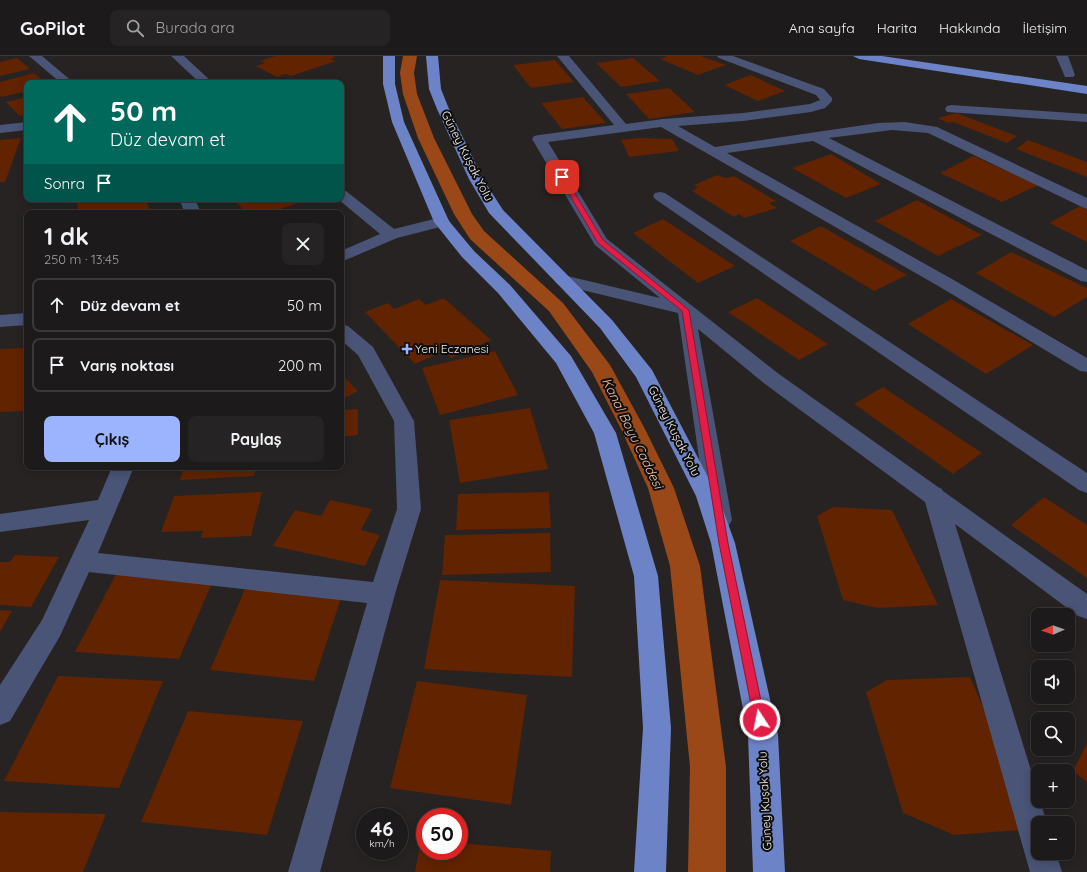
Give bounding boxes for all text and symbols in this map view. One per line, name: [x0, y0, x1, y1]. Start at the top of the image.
search box: [110, 10, 390, 46]
text: GoPilot: [20, 16, 86, 40]
icon: search: [124, 17, 146, 39]
text: Burada ara: [156, 18, 235, 37]
text: Ana sayfa: [789, 19, 855, 37]
text: Harita: [877, 19, 917, 37]
text: Hakkında: [939, 19, 1000, 37]
text: İletişim: [1022, 19, 1067, 37]
text: 50 m: [110, 93, 177, 128]
icon: ahead: [44, 96, 96, 148]
street label: Güney Kuşak Yolu: [438, 108, 497, 203]
text: Düz devam et: [110, 128, 226, 151]
pin: [545, 160, 579, 194]
icon: arrive: [551, 166, 573, 188]
icon: arrive: [93, 172, 115, 194]
text: Sonra: [44, 174, 85, 193]
text: 1 dk: [44, 221, 89, 251]
button: close: [282, 223, 324, 265]
text: 250 m · 13:45: [44, 251, 119, 267]
icon: ahead: [46, 294, 68, 316]
text: Düz devam et: [80, 296, 180, 315]
text: 50 m: [287, 296, 322, 315]
place label: Yeni Eczanesi: [415, 341, 489, 356]
marker: Yeni Eczanesi: [402, 344, 412, 354]
icon: arrive: [46, 354, 68, 376]
text: Varış noktası: [80, 356, 174, 375]
text: 200 m: [278, 356, 322, 375]
water label: Kanal Boyu Caddesi: [599, 375, 668, 493]
street label: Güney Kuşak Yolu: [645, 383, 704, 478]
button: Çıkış: [44, 416, 180, 462]
button: Paylaş: [188, 416, 324, 462]
north arrow: [1031, 608, 1075, 652]
map controls: [1031, 608, 1075, 860]
button: sound: [1031, 660, 1075, 704]
position arrow: [739, 699, 781, 741]
button: search: [1031, 712, 1075, 756]
street label: Güney Kuşak Yolu: [754, 751, 775, 851]
button: +: [1031, 764, 1075, 808]
speed limit sign: 50: [416, 808, 468, 860]
text: 46: [371, 816, 393, 841]
button: −: [1031, 816, 1075, 860]
text: km/h: [369, 837, 395, 850]

